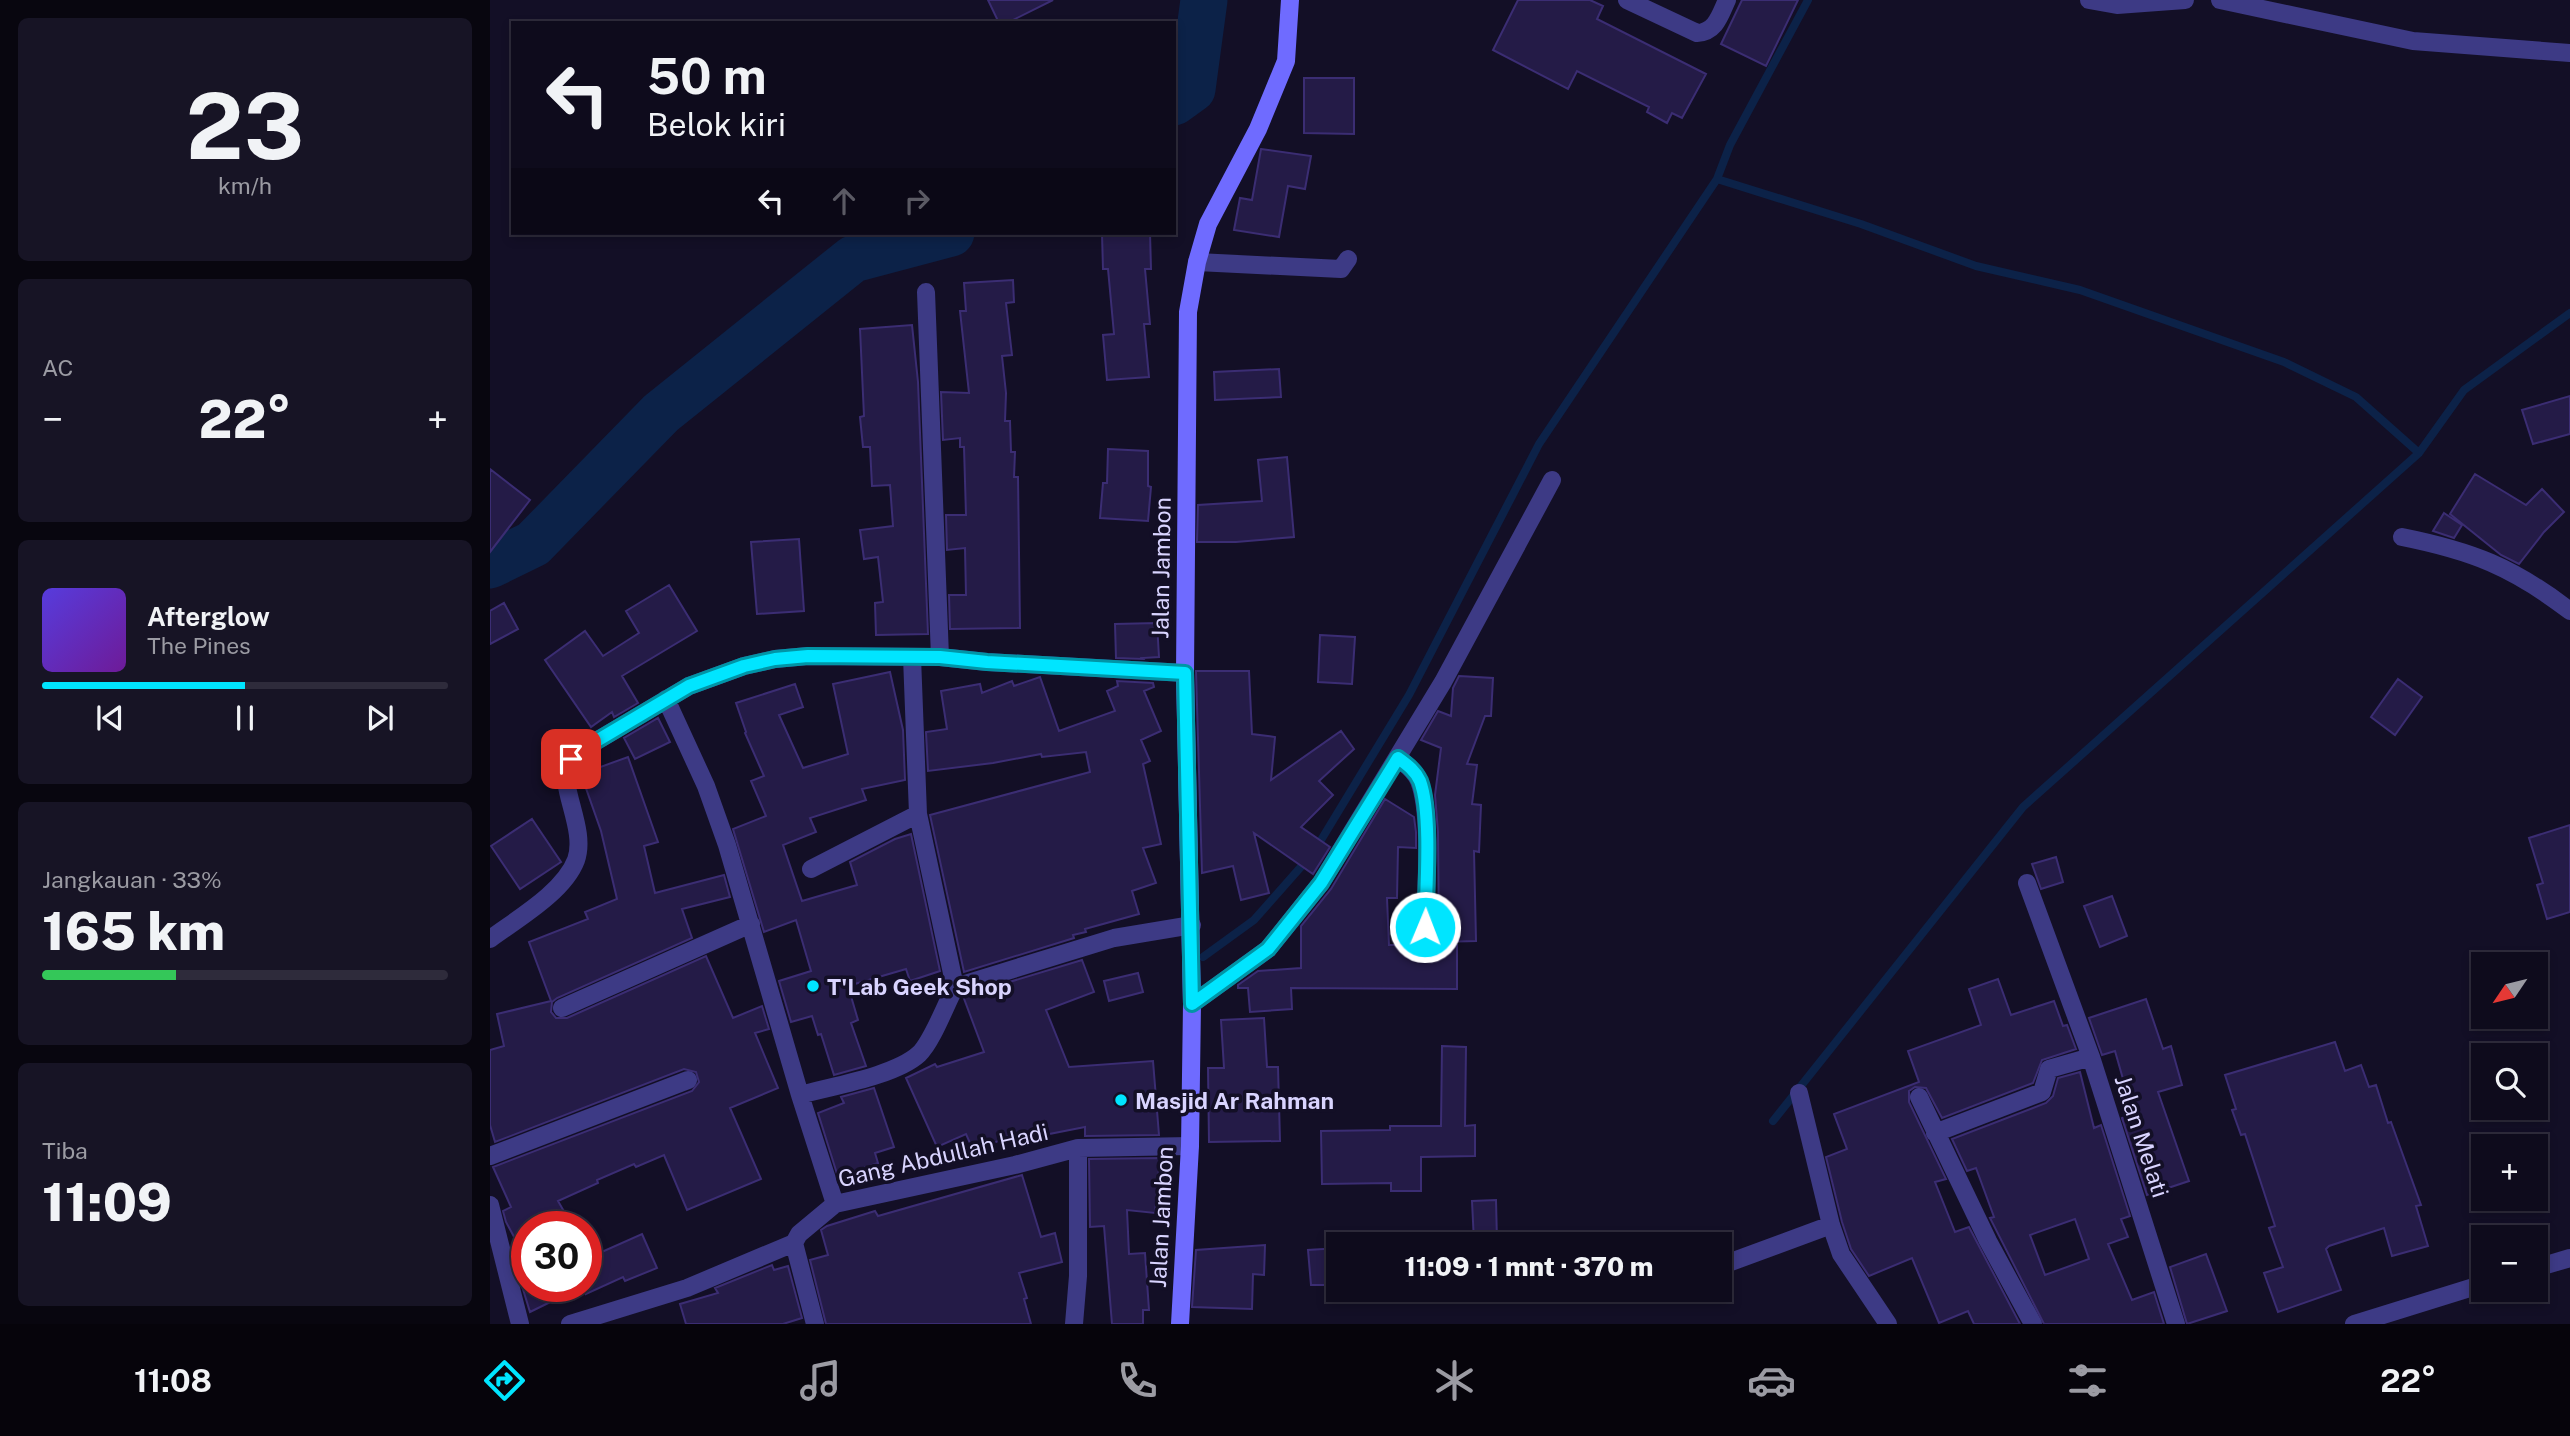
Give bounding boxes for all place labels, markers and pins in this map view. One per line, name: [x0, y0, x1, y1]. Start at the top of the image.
pin: [541, 729, 601, 789]
place label: T'Lab Geek Shop: [827, 973, 1012, 1000]
marker: T'Lab Geek Shop: [805, 978, 821, 994]
place label: Masjid Ar Rahman: [1135, 1087, 1334, 1114]
marker: Masjid Ar Rahman: [1113, 1092, 1129, 1108]

